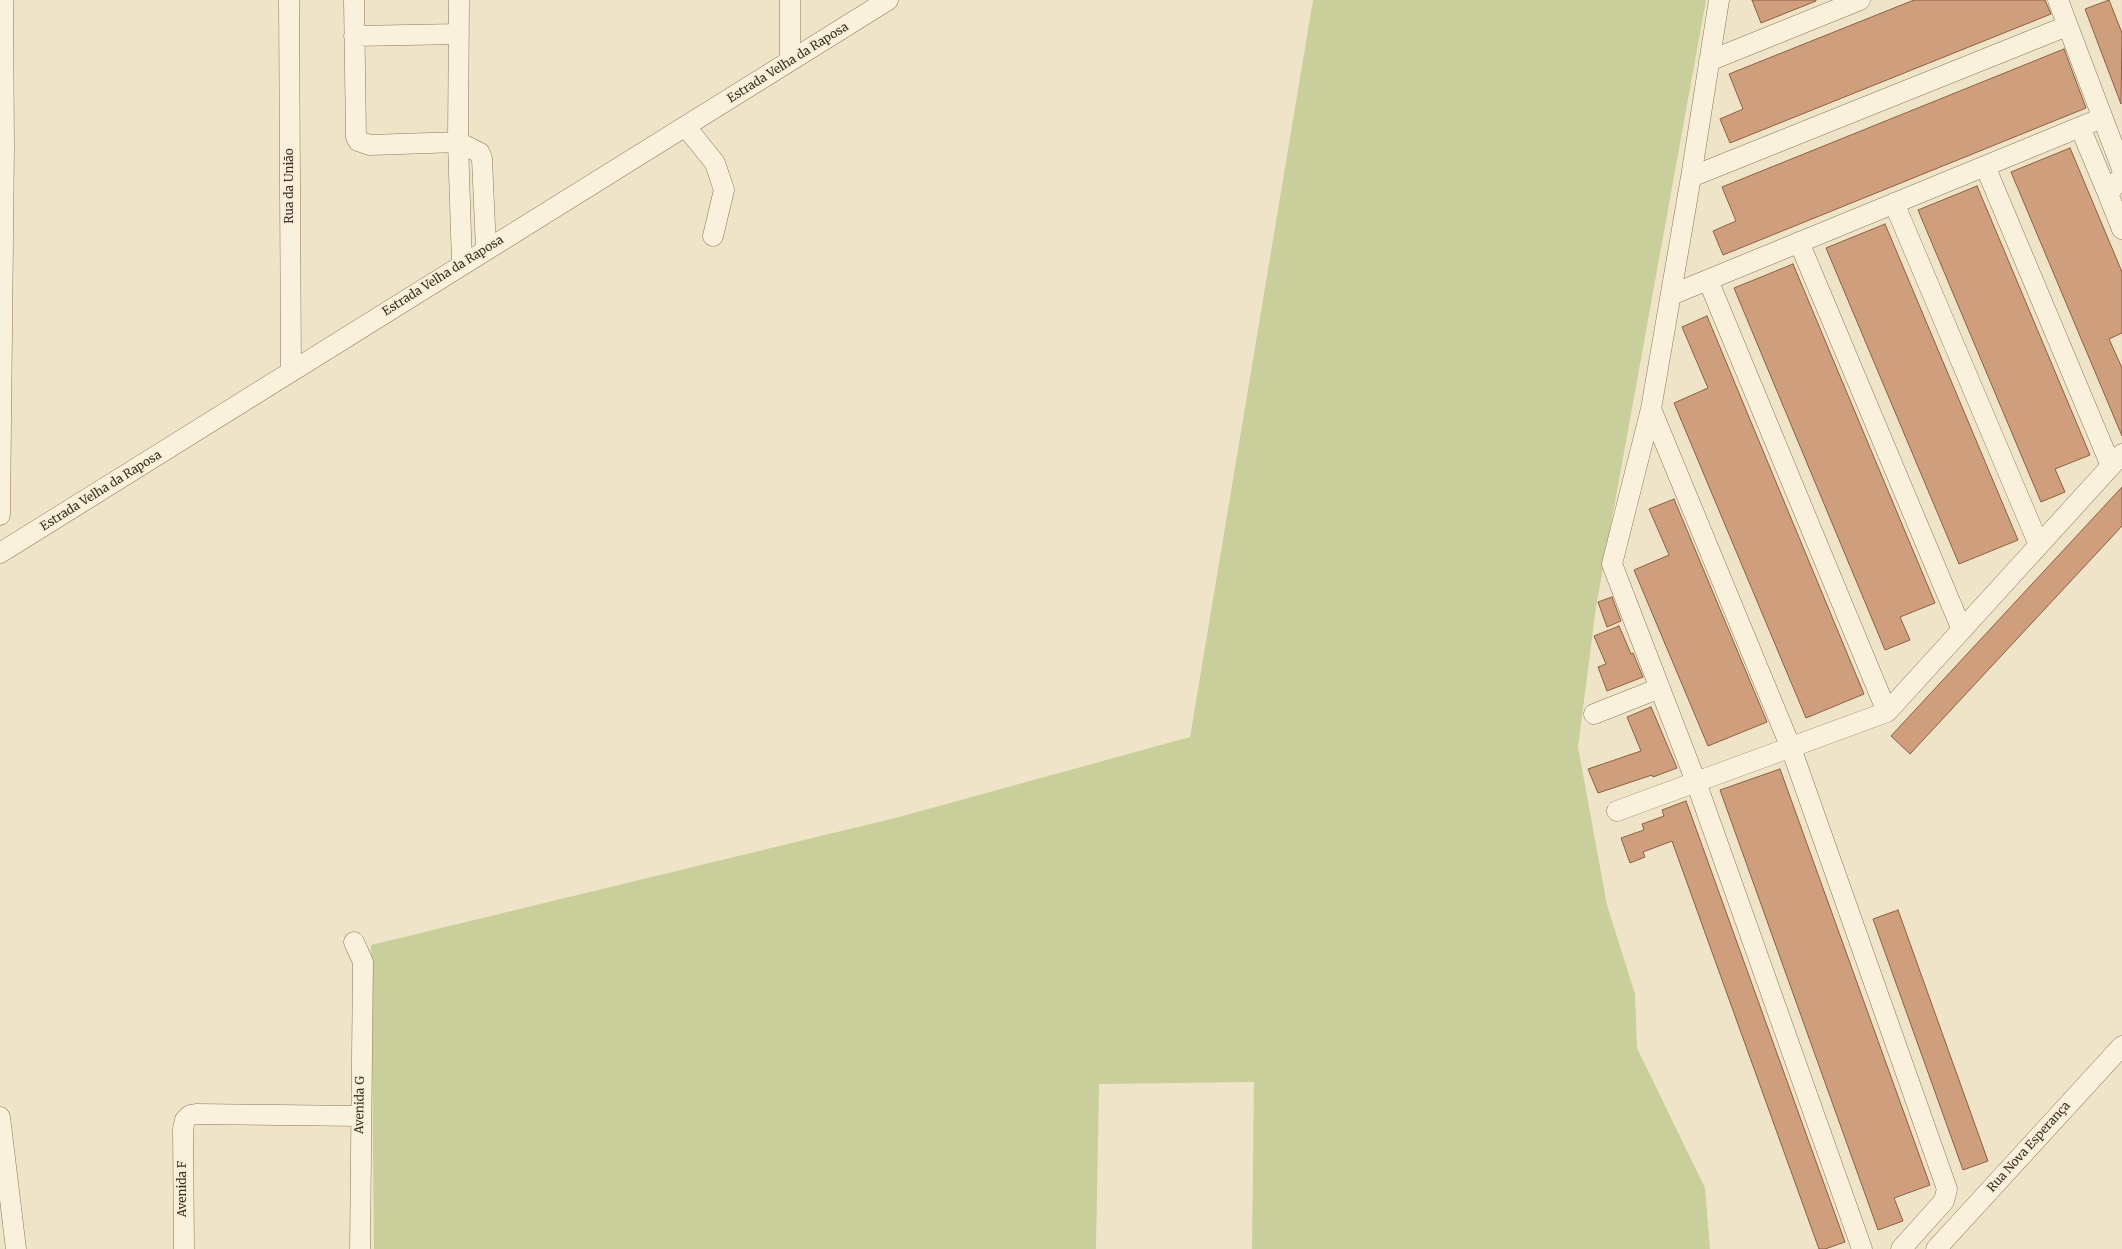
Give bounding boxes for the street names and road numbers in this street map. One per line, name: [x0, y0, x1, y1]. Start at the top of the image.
street label: Estrada Velha da Raposa: [725, 20, 851, 106]
street label: Rua da União: [283, 148, 297, 224]
street label: Estrada Velha da Raposa: [380, 233, 506, 319]
street label: Estrada Velha da Raposa: [38, 448, 164, 534]
street label: Avenida G: [352, 1076, 368, 1134]
street label: Rua Nova Esperança: [1985, 1099, 2073, 1195]
street label: Avenida F: [176, 1161, 190, 1217]

